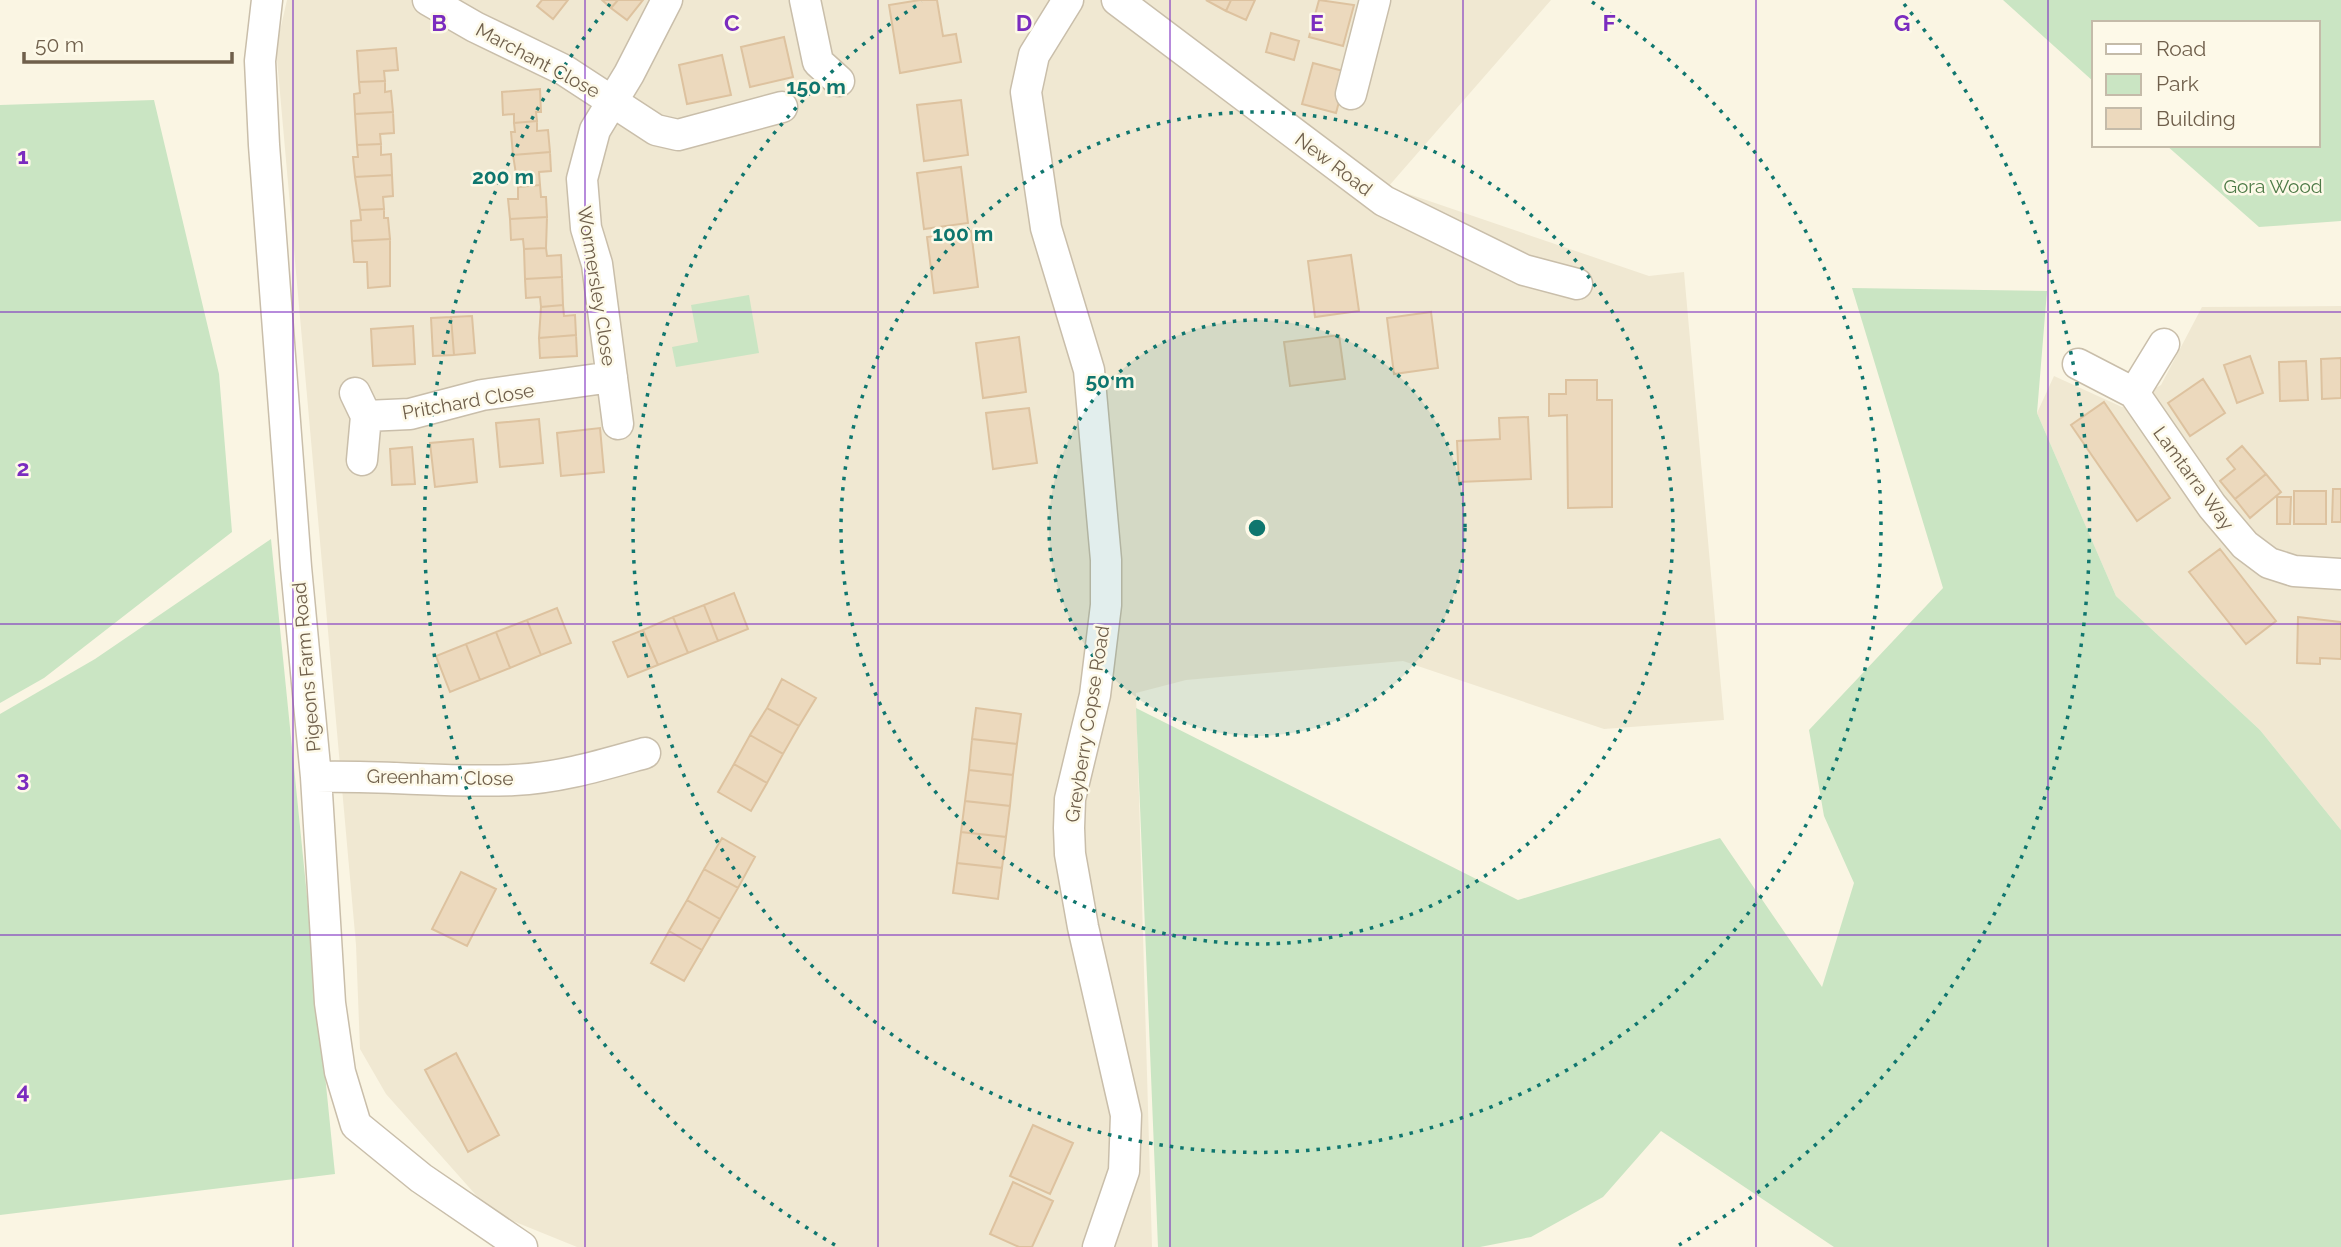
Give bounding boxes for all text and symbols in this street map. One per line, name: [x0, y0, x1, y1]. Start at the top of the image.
text: B: [431, 9, 447, 36]
text: C: [724, 9, 740, 36]
text: D: [1016, 9, 1032, 36]
text: E: [1310, 9, 1324, 36]
text: F: [1602, 9, 1616, 36]
text: G: [1894, 9, 1910, 36]
street label: Marchant Close: [472, 18, 604, 102]
scale bar: [24, 21, 233, 65]
legend: [2092, 21, 2320, 147]
text: 50 m: [35, 32, 84, 57]
text: Road: [2156, 36, 2206, 61]
text: Park: [2156, 71, 2199, 96]
text: 150 m: [786, 74, 846, 99]
text: Building: [2156, 106, 2236, 131]
street label: New Road: [1291, 128, 1377, 200]
text: 1: [17, 142, 29, 169]
text: 200 m: [472, 164, 534, 189]
park label: Gora Wood: [2223, 175, 2323, 197]
street label: Wormersley Close: [573, 204, 621, 368]
text: 100 m: [933, 221, 993, 246]
text: 50 m: [1085, 368, 1135, 393]
street label: Pritchard Close: [400, 379, 536, 423]
street label: Lamtarra Way: [2149, 422, 2239, 534]
text: 2: [17, 454, 29, 481]
centre of rings: [1245, 516, 1269, 540]
street label: Pigeons Farm Road: [288, 581, 324, 753]
street label: Greyberry Copse Road: [1061, 624, 1113, 824]
text: 3: [17, 765, 29, 792]
street label: Greenham Close: [366, 765, 514, 789]
text: 4: [16, 1077, 30, 1104]

